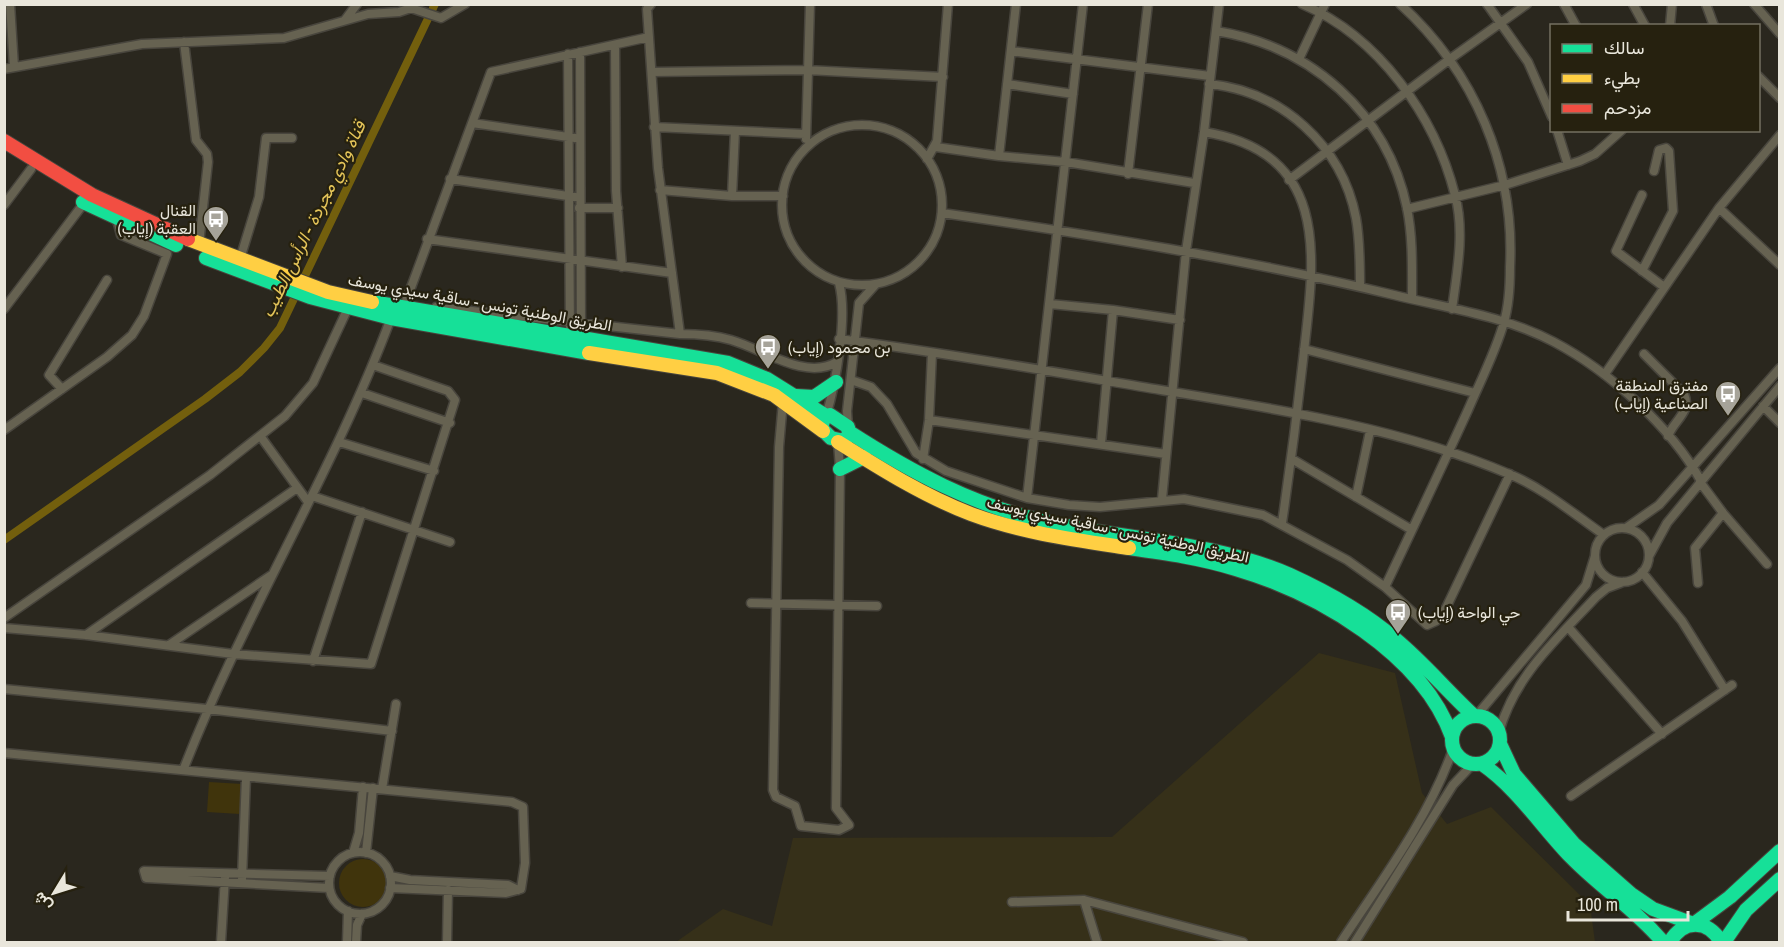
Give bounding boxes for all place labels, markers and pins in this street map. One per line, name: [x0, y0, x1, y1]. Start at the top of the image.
place label: القنال العقبة (إياب): [117, 199, 196, 239]
bus stop icon: القنال العقبة (إياب): [201, 204, 231, 242]
bus stop icon: بن محمود (إياب): [753, 332, 783, 370]
place label: بن محمود (إياب): [788, 336, 891, 358]
place label: مفترق المنطقة الصناعية (إياب): [1615, 374, 1708, 414]
bus stop icon: مفترق المنطقة الصناعية (إياب): [1713, 379, 1743, 417]
bus stop icon: حي الواحة (إياب): [1383, 597, 1413, 635]
place label: حي الواحة (إياب): [1418, 601, 1520, 626]

